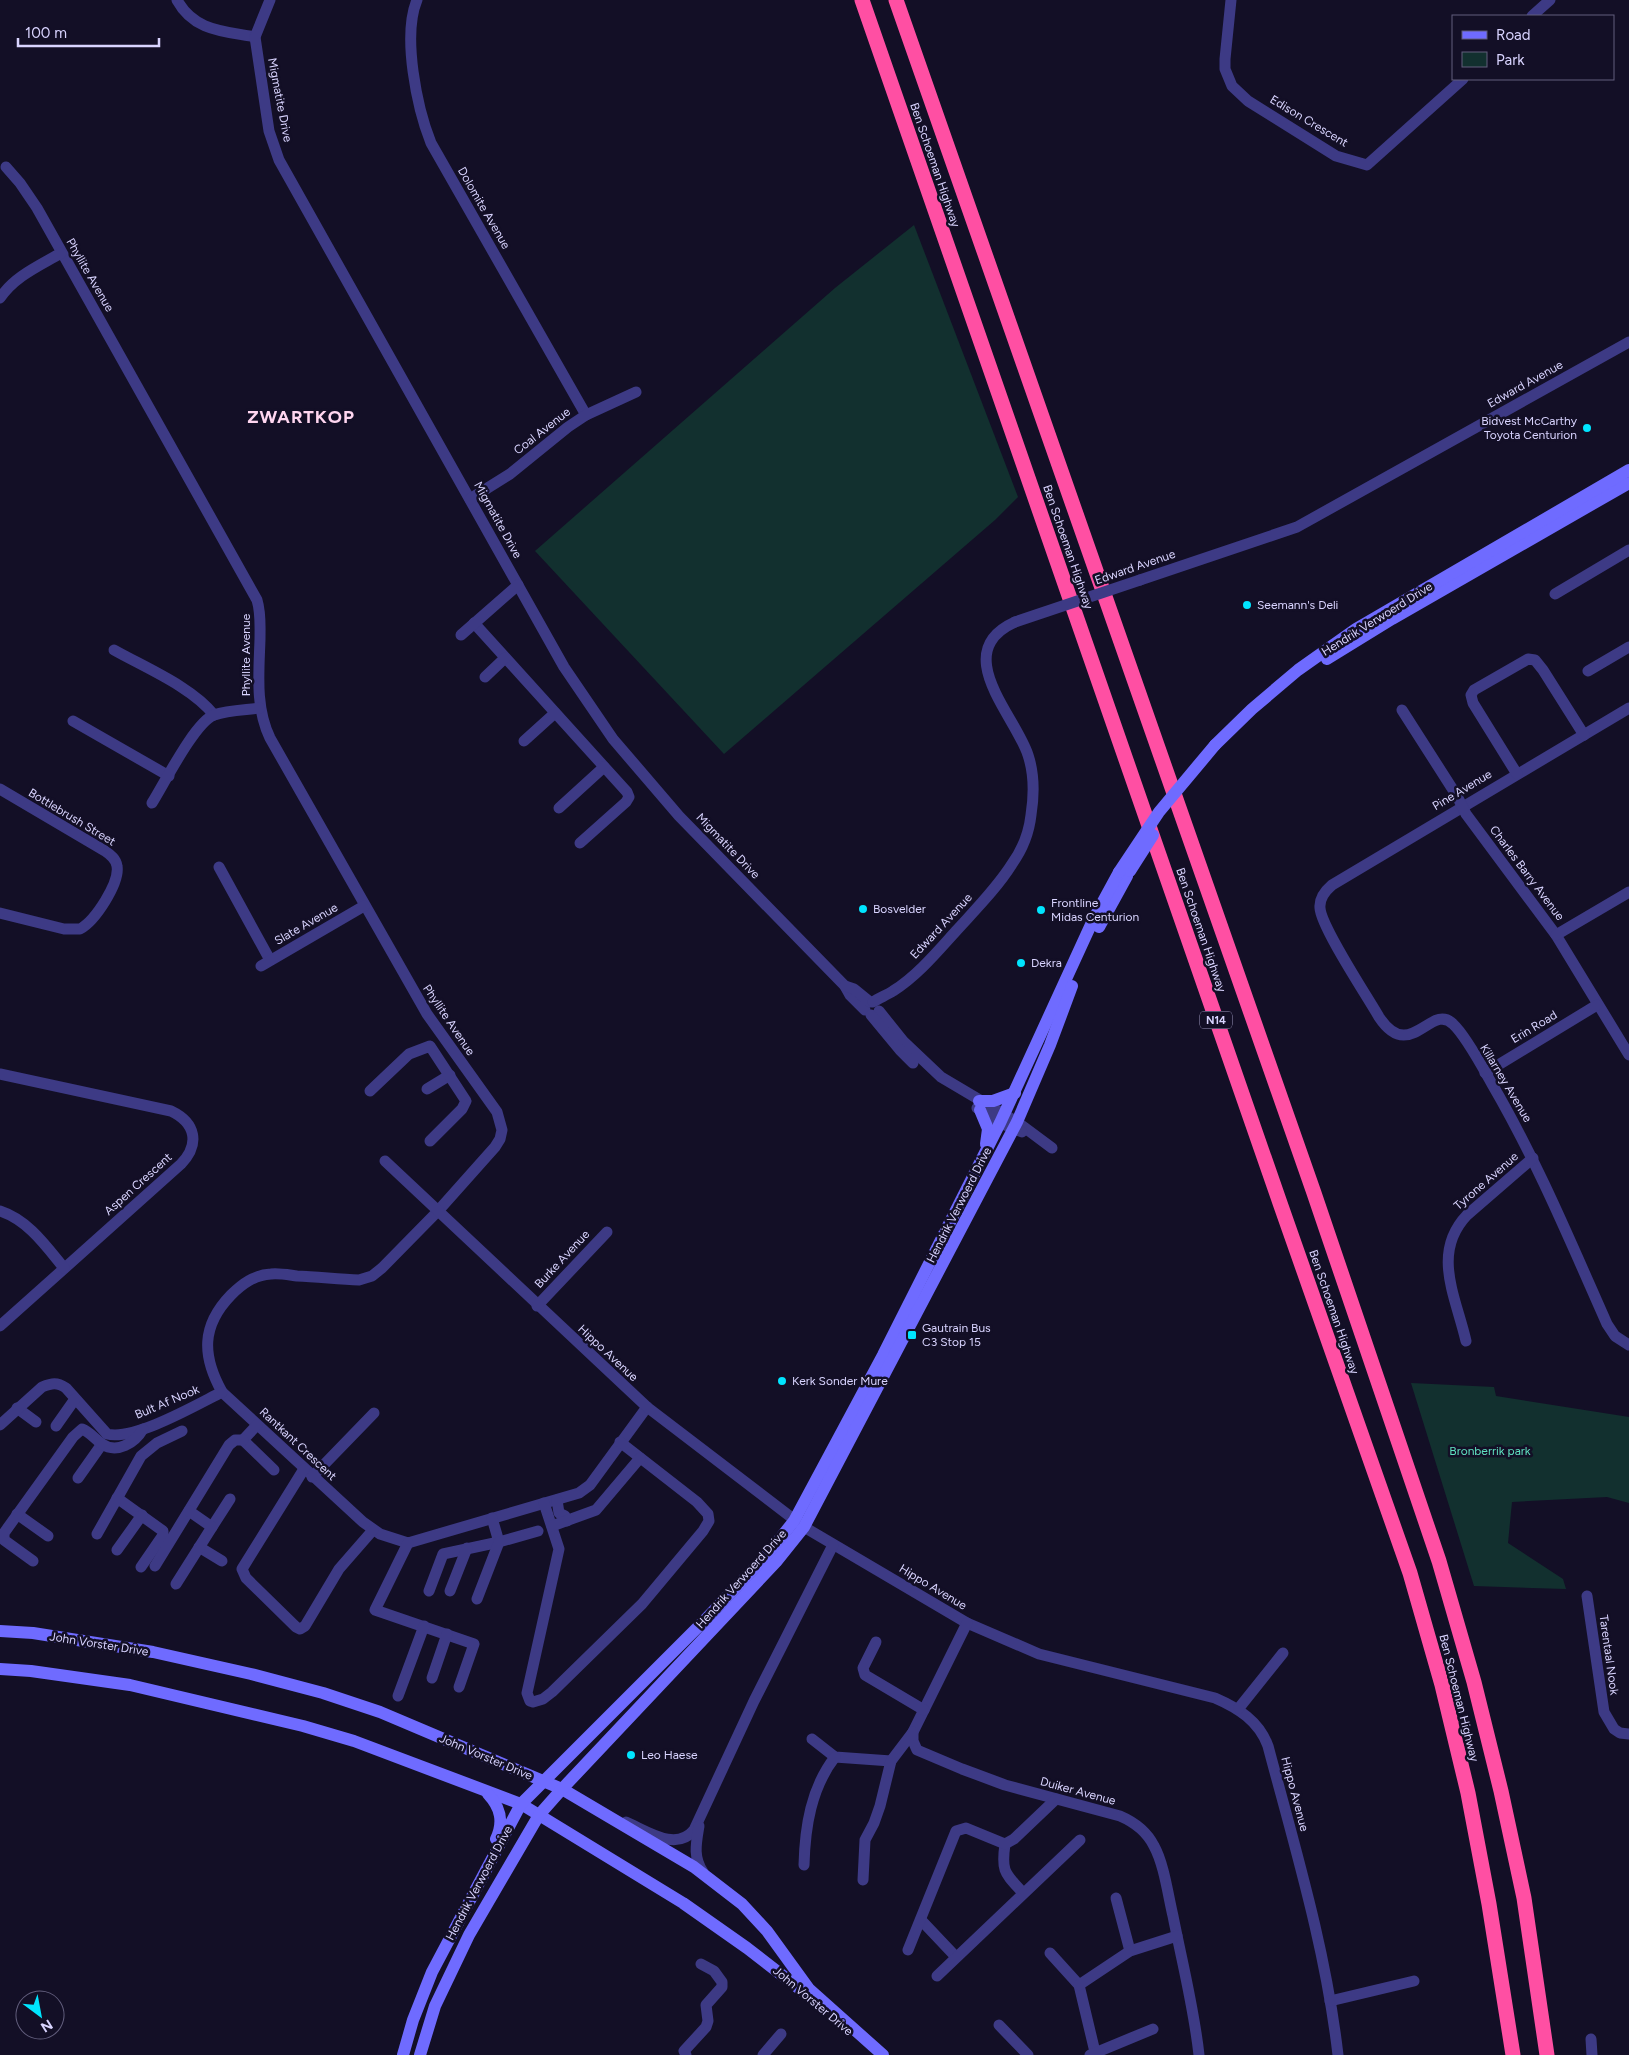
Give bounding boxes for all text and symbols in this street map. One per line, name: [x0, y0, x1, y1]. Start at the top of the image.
scale bar: [18, 15, 159, 47]
legend: [1452, 15, 1614, 80]
text: 100 m: [25, 24, 67, 42]
text: Road: [1496, 26, 1531, 44]
text: Park: [1496, 51, 1525, 69]
street label: Migmatite Drive: [265, 57, 295, 144]
street label: Edison Crescent: [1268, 92, 1351, 150]
street label: Ben Schoeman Highway: [907, 101, 963, 230]
street label: Dolomite Avenue: [455, 164, 513, 252]
street label: Phyllite Avenue: [63, 236, 117, 315]
street label: Edward Avenue: [1485, 357, 1566, 411]
street label: Coal Avenue: [511, 404, 573, 457]
district label: ZWARTKOP: [247, 406, 355, 428]
place label: Bidvest McCarthy Toyota Centurion: [1481, 414, 1578, 442]
marker: Bidvest McCarthy Toyota Centurion: [1581, 422, 1593, 434]
street label: Migmatite Drive: [471, 479, 525, 561]
street label: Ben Schoeman Highway: [1040, 483, 1096, 612]
street label: Edward Avenue: [1093, 547, 1177, 587]
street label: Hendrik Verwoerd Drive: [1319, 579, 1435, 659]
place label: Seemann's Deli: [1257, 598, 1338, 612]
marker: Seemann's Deli: [1241, 599, 1253, 611]
street label: Phyllite Avenue: [239, 613, 253, 696]
street label: Pine Avenue: [1430, 767, 1494, 813]
street label: Bottlebrush Street: [26, 785, 119, 849]
street label: Migmatite Drive: [693, 810, 763, 882]
street label: Charles Barry Avenue: [1487, 823, 1567, 923]
street label: Ben Schoeman Highway: [1173, 866, 1229, 995]
street label: Edward Avenue: [907, 890, 975, 962]
place label: Frontline Midas Centurion: [1051, 896, 1140, 924]
street label: Slate Avenue: [272, 900, 341, 948]
place label: Bosvelder: [873, 902, 926, 916]
marker: Bosvelder: [857, 903, 869, 915]
marker: Frontline Midas Centurion: [1035, 904, 1047, 916]
place label: Dekra: [1031, 956, 1062, 970]
marker: Dekra: [1015, 957, 1027, 969]
street label: Phyllite Avenue: [420, 982, 478, 1058]
street label: Erin Road: [1508, 1008, 1560, 1046]
road number: N14: [1200, 1012, 1232, 1028]
street label: Killarney Avenue: [1477, 1041, 1535, 1125]
street label: Hendrik Verwoerd Drive: [924, 1144, 994, 1265]
street label: Tyrone Avenue: [1451, 1149, 1521, 1213]
street label: Aspen Crescent: [101, 1150, 175, 1218]
street label: Burke Avenue: [532, 1227, 593, 1291]
street label: Ben Schoeman Highway: [1306, 1248, 1362, 1377]
place label: Gautrain Bus C3 Stop 15: [922, 1321, 991, 1349]
street label: Hippo Avenue: [575, 1322, 641, 1385]
marker: Gautrain Bus C3 Stop 15: [906, 1329, 918, 1341]
place label: Kerk Sonder Mure: [792, 1374, 888, 1388]
marker: Kerk Sonder Mure: [776, 1375, 788, 1387]
street label: Bult Af Nook: [133, 1382, 202, 1422]
street label: Rantkant Crescent: [257, 1405, 340, 1484]
park label: Bronberrik park: [1449, 1444, 1531, 1458]
street label: Hendrik Verwoerd Drive: [693, 1526, 789, 1631]
street label: Hippo Avenue: [897, 1561, 970, 1613]
street label: Tarentaal Nook: [1596, 1614, 1622, 1696]
street label: John Vorster Drive: [49, 1629, 150, 1659]
street label: Ben Schoeman Highway: [1436, 1633, 1482, 1764]
street label: John Vorster Drive: [437, 1731, 535, 1783]
place label: Leo Haese: [641, 1748, 698, 1762]
marker: Leo Haese: [625, 1749, 637, 1761]
street label: Hippo Avenue: [1278, 1755, 1312, 1833]
street label: Duiker Avenue: [1039, 1774, 1118, 1808]
street label: Hendrik Verwoerd Drive: [443, 1823, 515, 1943]
street label: John Vorster Drive: [770, 1964, 856, 2039]
north arrow: [15, 1990, 65, 2040]
text: N: [38, 2016, 56, 2036]

